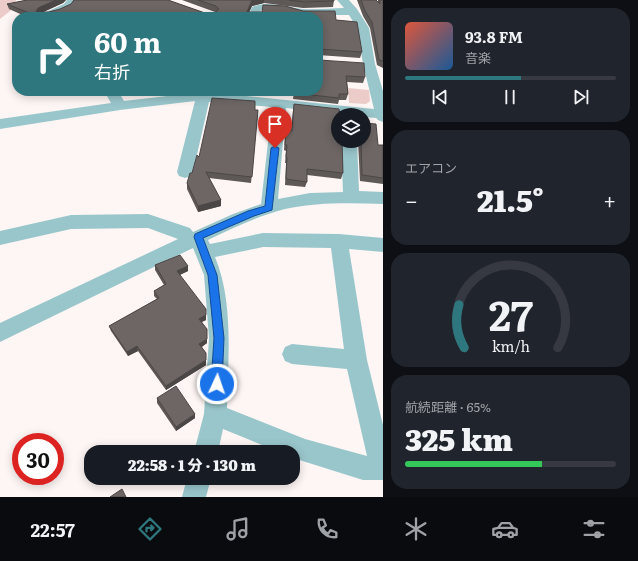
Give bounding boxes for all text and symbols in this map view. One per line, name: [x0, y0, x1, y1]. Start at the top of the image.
text: 60 m: [94, 20, 161, 62]
text: 93.8 FM: [465, 25, 523, 48]
icon: right: [28, 28, 80, 80]
text: 音楽: [465, 48, 491, 67]
text: 右折: [94, 58, 130, 85]
icon: previous: [429, 86, 451, 108]
icon: pause: [499, 86, 521, 108]
icon: next: [570, 86, 592, 108]
pin: [258, 107, 292, 148]
map controls: [331, 108, 371, 148]
button: layers: [331, 108, 371, 148]
icon: arrive: [264, 113, 286, 135]
text: エアコン: [405, 158, 457, 177]
text: 21.5°: [477, 177, 544, 221]
text: −: [405, 183, 418, 216]
text: +: [603, 183, 616, 216]
text: 27: [488, 281, 533, 343]
text: km/h: [491, 334, 530, 355]
position arrow: [196, 363, 238, 405]
text: 航続距離 · 65%: [405, 397, 491, 416]
text: 325 km: [405, 416, 513, 460]
speed limit sign: 30: [12, 433, 64, 485]
text: 22:58 · 1 分 · 130 m: [128, 453, 256, 476]
icon: directions: [136, 515, 164, 543]
icon: music: [224, 515, 252, 543]
icon: phone: [313, 515, 341, 543]
icon: climate: [402, 515, 430, 543]
icon: car: [491, 515, 519, 543]
icon: filters: [580, 515, 608, 543]
text: 22:57: [30, 516, 75, 543]

